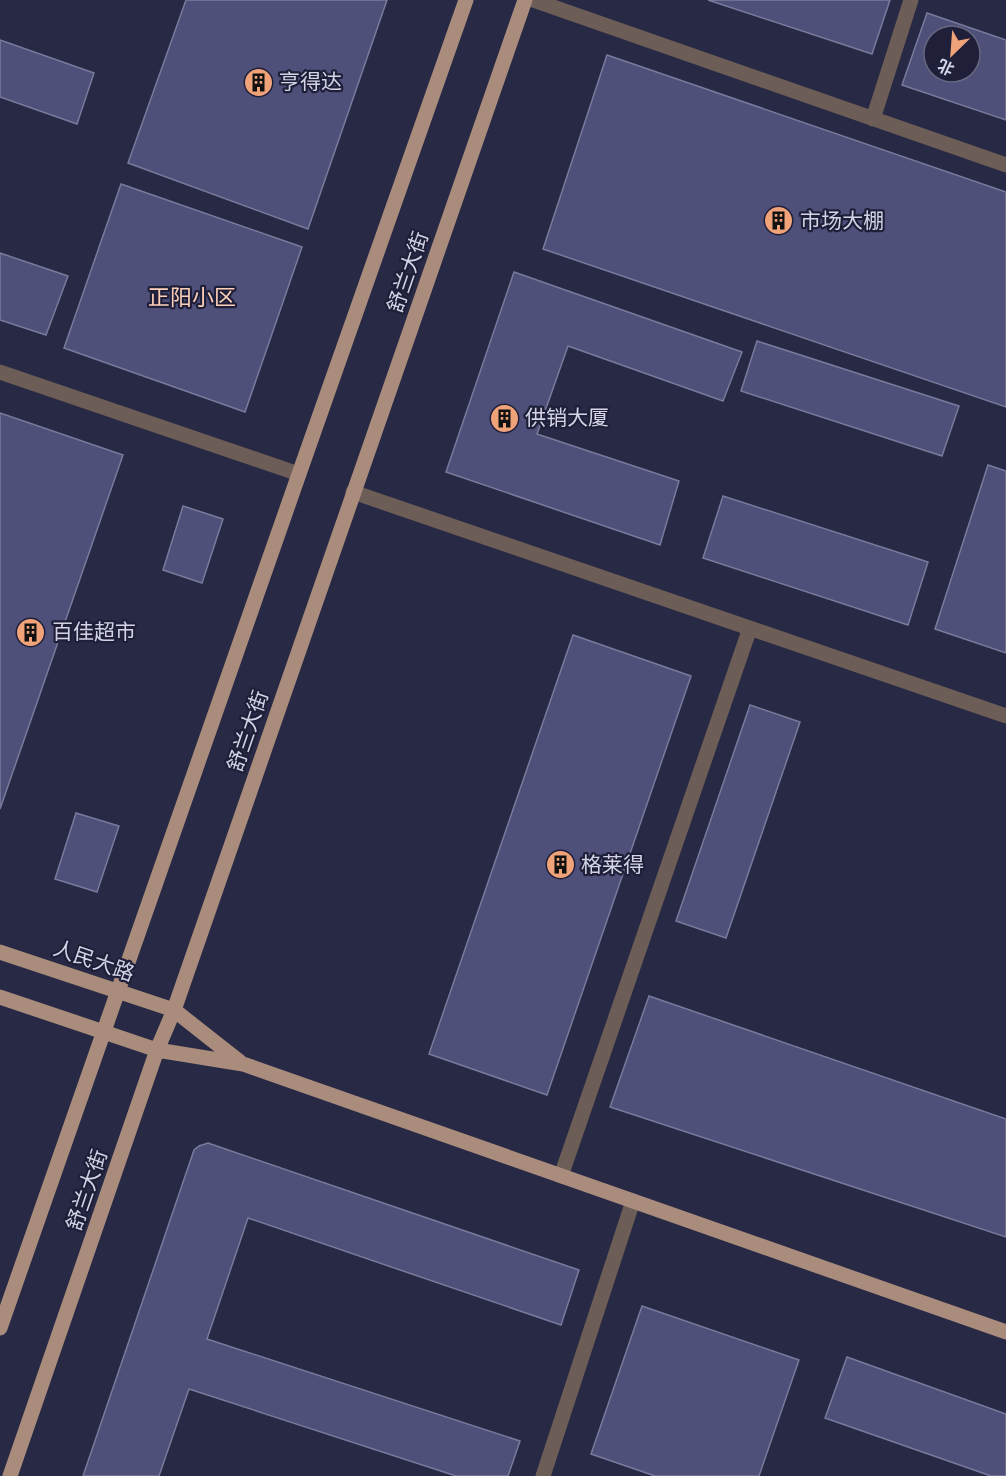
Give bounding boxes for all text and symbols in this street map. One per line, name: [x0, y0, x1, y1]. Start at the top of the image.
north arrow: [922, 24, 982, 84]
text: 北: [934, 53, 958, 81]
building icon: 亨得达: [242, 66, 274, 98]
place label: 亨得达: [279, 67, 342, 97]
building icon: 市场大棚: [763, 205, 795, 237]
place label: 市场大棚: [800, 206, 884, 236]
street label: 舒兰大街: [380, 227, 436, 317]
district label: 正阳小区: [148, 281, 236, 313]
building icon: 供销大厦: [488, 402, 520, 434]
place label: 供销大厦: [525, 403, 609, 433]
building icon: 百佳超市: [15, 616, 47, 648]
place label: 百佳超市: [52, 617, 136, 647]
street label: 舒兰大街: [220, 686, 276, 776]
building icon: 格莱得: [544, 849, 576, 881]
place label: 格莱得: [581, 850, 644, 880]
street label: 人民大路: [49, 933, 139, 989]
street label: 舒兰大街: [59, 1145, 115, 1235]

